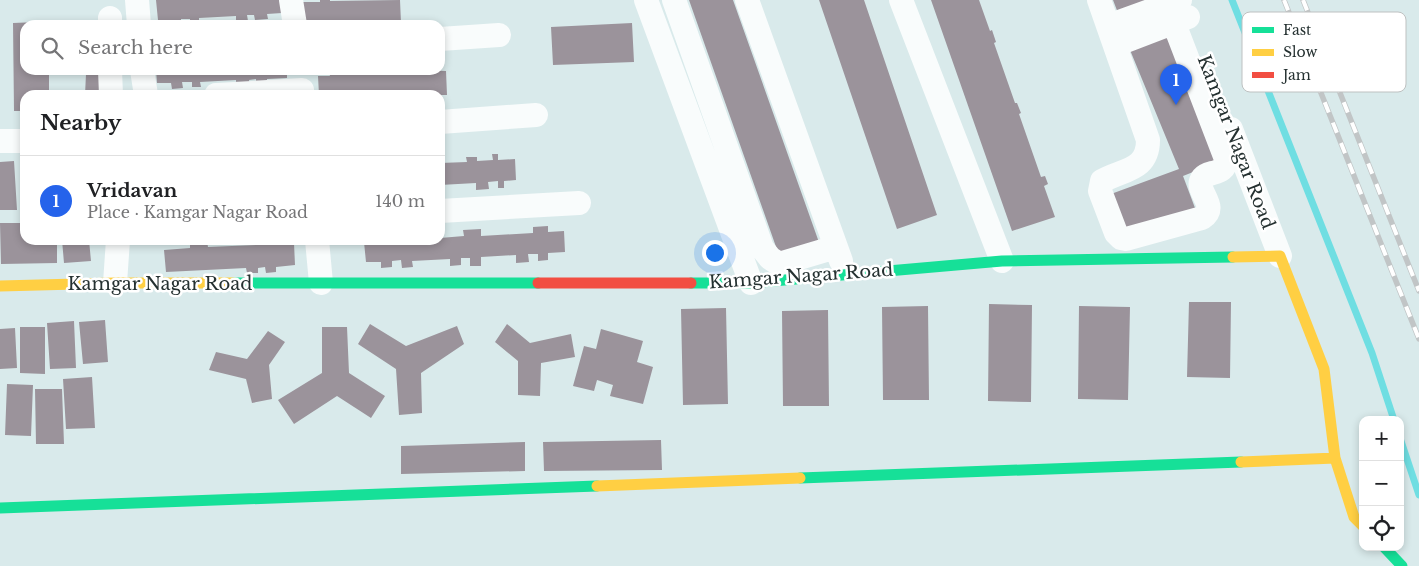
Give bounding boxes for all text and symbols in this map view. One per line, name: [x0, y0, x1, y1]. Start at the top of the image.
legend: [1242, 12, 1406, 92]
search box: [20, 20, 445, 75]
text: Fast: [1283, 21, 1312, 39]
icon: search: [38, 34, 66, 62]
text: Search here: [78, 36, 193, 59]
text: Slow: [1283, 43, 1317, 61]
street label: Kamgar Nagar Road: [1193, 52, 1279, 232]
pin: 1: [1160, 64, 1192, 105]
text: Jam: [1281, 66, 1311, 84]
text: Nearby: [40, 110, 121, 136]
text: Vridavan: [87, 179, 177, 202]
text: 1: [53, 191, 59, 211]
text: 140 m: [375, 191, 425, 211]
text: Place · Kamgar Nagar Road: [87, 202, 308, 222]
your location: [702, 240, 728, 266]
street label: Kamgar Nagar Road: [708, 259, 894, 293]
street label: Kamgar Nagar Road: [68, 273, 252, 295]
map controls: [1359, 416, 1404, 551]
button: +: [1359, 416, 1404, 461]
button: −: [1359, 461, 1404, 506]
button: locate: [1359, 506, 1404, 551]

